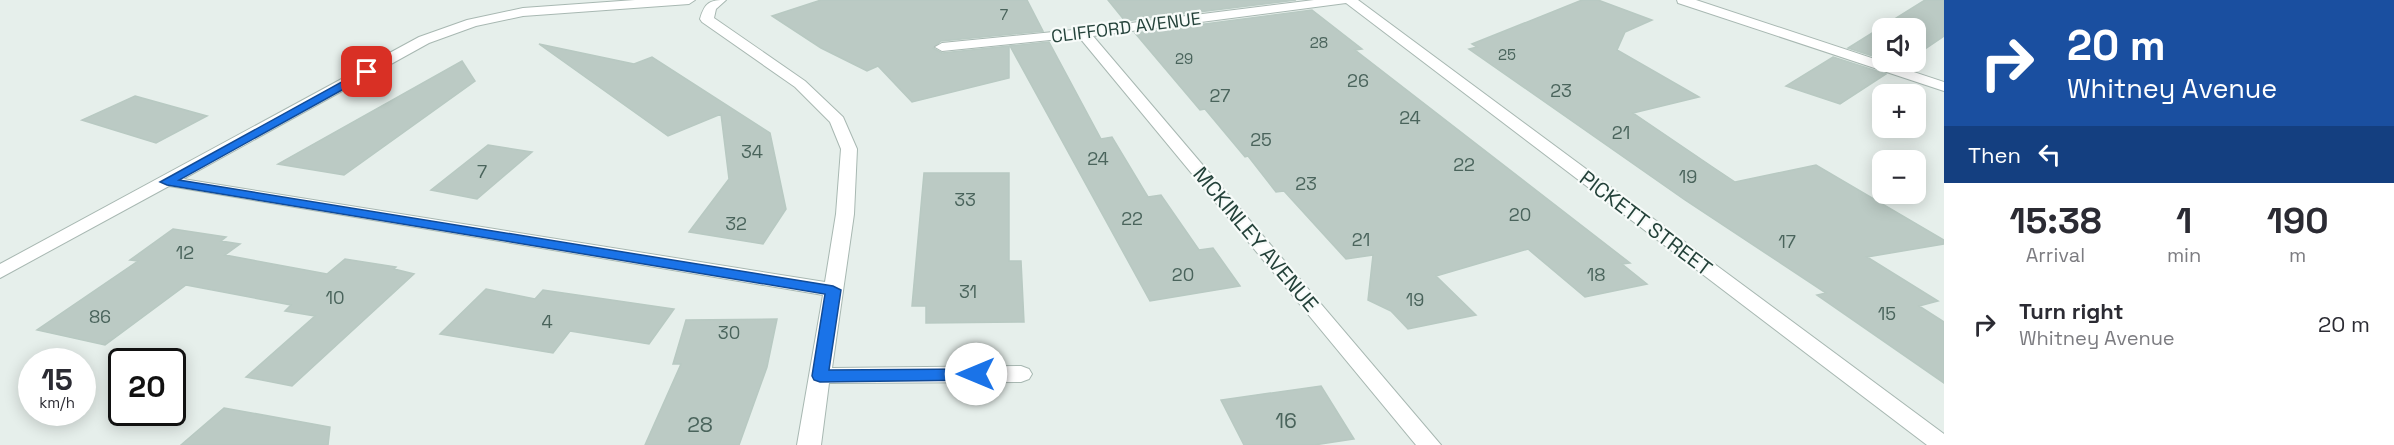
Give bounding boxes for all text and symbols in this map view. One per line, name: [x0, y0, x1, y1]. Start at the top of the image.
house number: 7: [1000, 5, 1008, 24]
street label: CLIFFORD AVENUE: [1050, 6, 1202, 48]
map controls: [1872, 18, 1926, 204]
button: sound: [1872, 18, 1926, 72]
text: 20 m: [2067, 19, 2166, 72]
icon: right: [1968, 24, 2046, 102]
house number: 28: [1310, 33, 1328, 52]
house number: 25: [1498, 45, 1516, 64]
pin: [341, 46, 392, 97]
house number: 29: [1175, 49, 1193, 68]
icon: arrive: [350, 55, 383, 88]
house number: 26: [1347, 69, 1369, 92]
text: Whitney Avenue: [2067, 71, 2277, 106]
house number: 23: [1550, 79, 1572, 102]
house number: 27: [1210, 84, 1230, 107]
button: +: [1872, 84, 1926, 138]
house number: 24: [1399, 106, 1421, 129]
house number: 21: [1612, 121, 1630, 144]
house number: 25: [1250, 128, 1272, 151]
icon: left: [2033, 138, 2066, 171]
house number: 34: [741, 140, 763, 163]
text: Then: [1968, 141, 2021, 169]
house number: 24: [1087, 147, 1109, 170]
button: −: [1872, 150, 1926, 204]
house number: 22: [1453, 153, 1475, 176]
house number: 7: [477, 160, 487, 183]
street label: MCKINLEY AVENUE: [1187, 161, 1325, 317]
street label: PICKETT STREET: [1574, 164, 1718, 282]
house number: 19: [1679, 165, 1697, 188]
house number: 23: [1295, 172, 1317, 195]
house number: 33: [954, 188, 976, 211]
text: 15:38: [2009, 198, 2102, 244]
text: 1: [2176, 198, 2192, 244]
text: 190: [2267, 198, 2329, 244]
house number: 20: [1509, 203, 1531, 226]
house number: 22: [1121, 207, 1143, 230]
house number: 32: [725, 212, 747, 235]
house number: 21: [1352, 228, 1370, 251]
house number: 17: [1778, 230, 1796, 253]
house number: 12: [176, 241, 194, 264]
text: Arrival: [2026, 242, 2085, 268]
text: min: [2167, 242, 2201, 268]
text: m: [2289, 242, 2306, 268]
house number: 20: [1172, 263, 1194, 286]
house number: 18: [1587, 263, 1605, 286]
house number: 31: [959, 280, 977, 303]
house number: 10: [325, 286, 345, 309]
house number: 19: [1406, 288, 1424, 311]
text: Turn right: [2019, 297, 2124, 325]
house number: 15: [1878, 302, 1896, 325]
house number: 86: [89, 305, 111, 328]
icon: right: [1968, 308, 2001, 341]
house number: 4: [541, 310, 553, 333]
text: 20 m: [2318, 310, 2370, 338]
house number: 30: [718, 321, 740, 344]
text: Whitney Avenue: [2019, 325, 2175, 351]
position arrow: [944, 342, 1008, 406]
speed limit sign: 20: [108, 348, 186, 426]
text: 15: [41, 360, 73, 399]
text: km/h: [39, 393, 75, 412]
house number: 16: [1275, 407, 1297, 434]
house number: 28: [687, 411, 713, 438]

